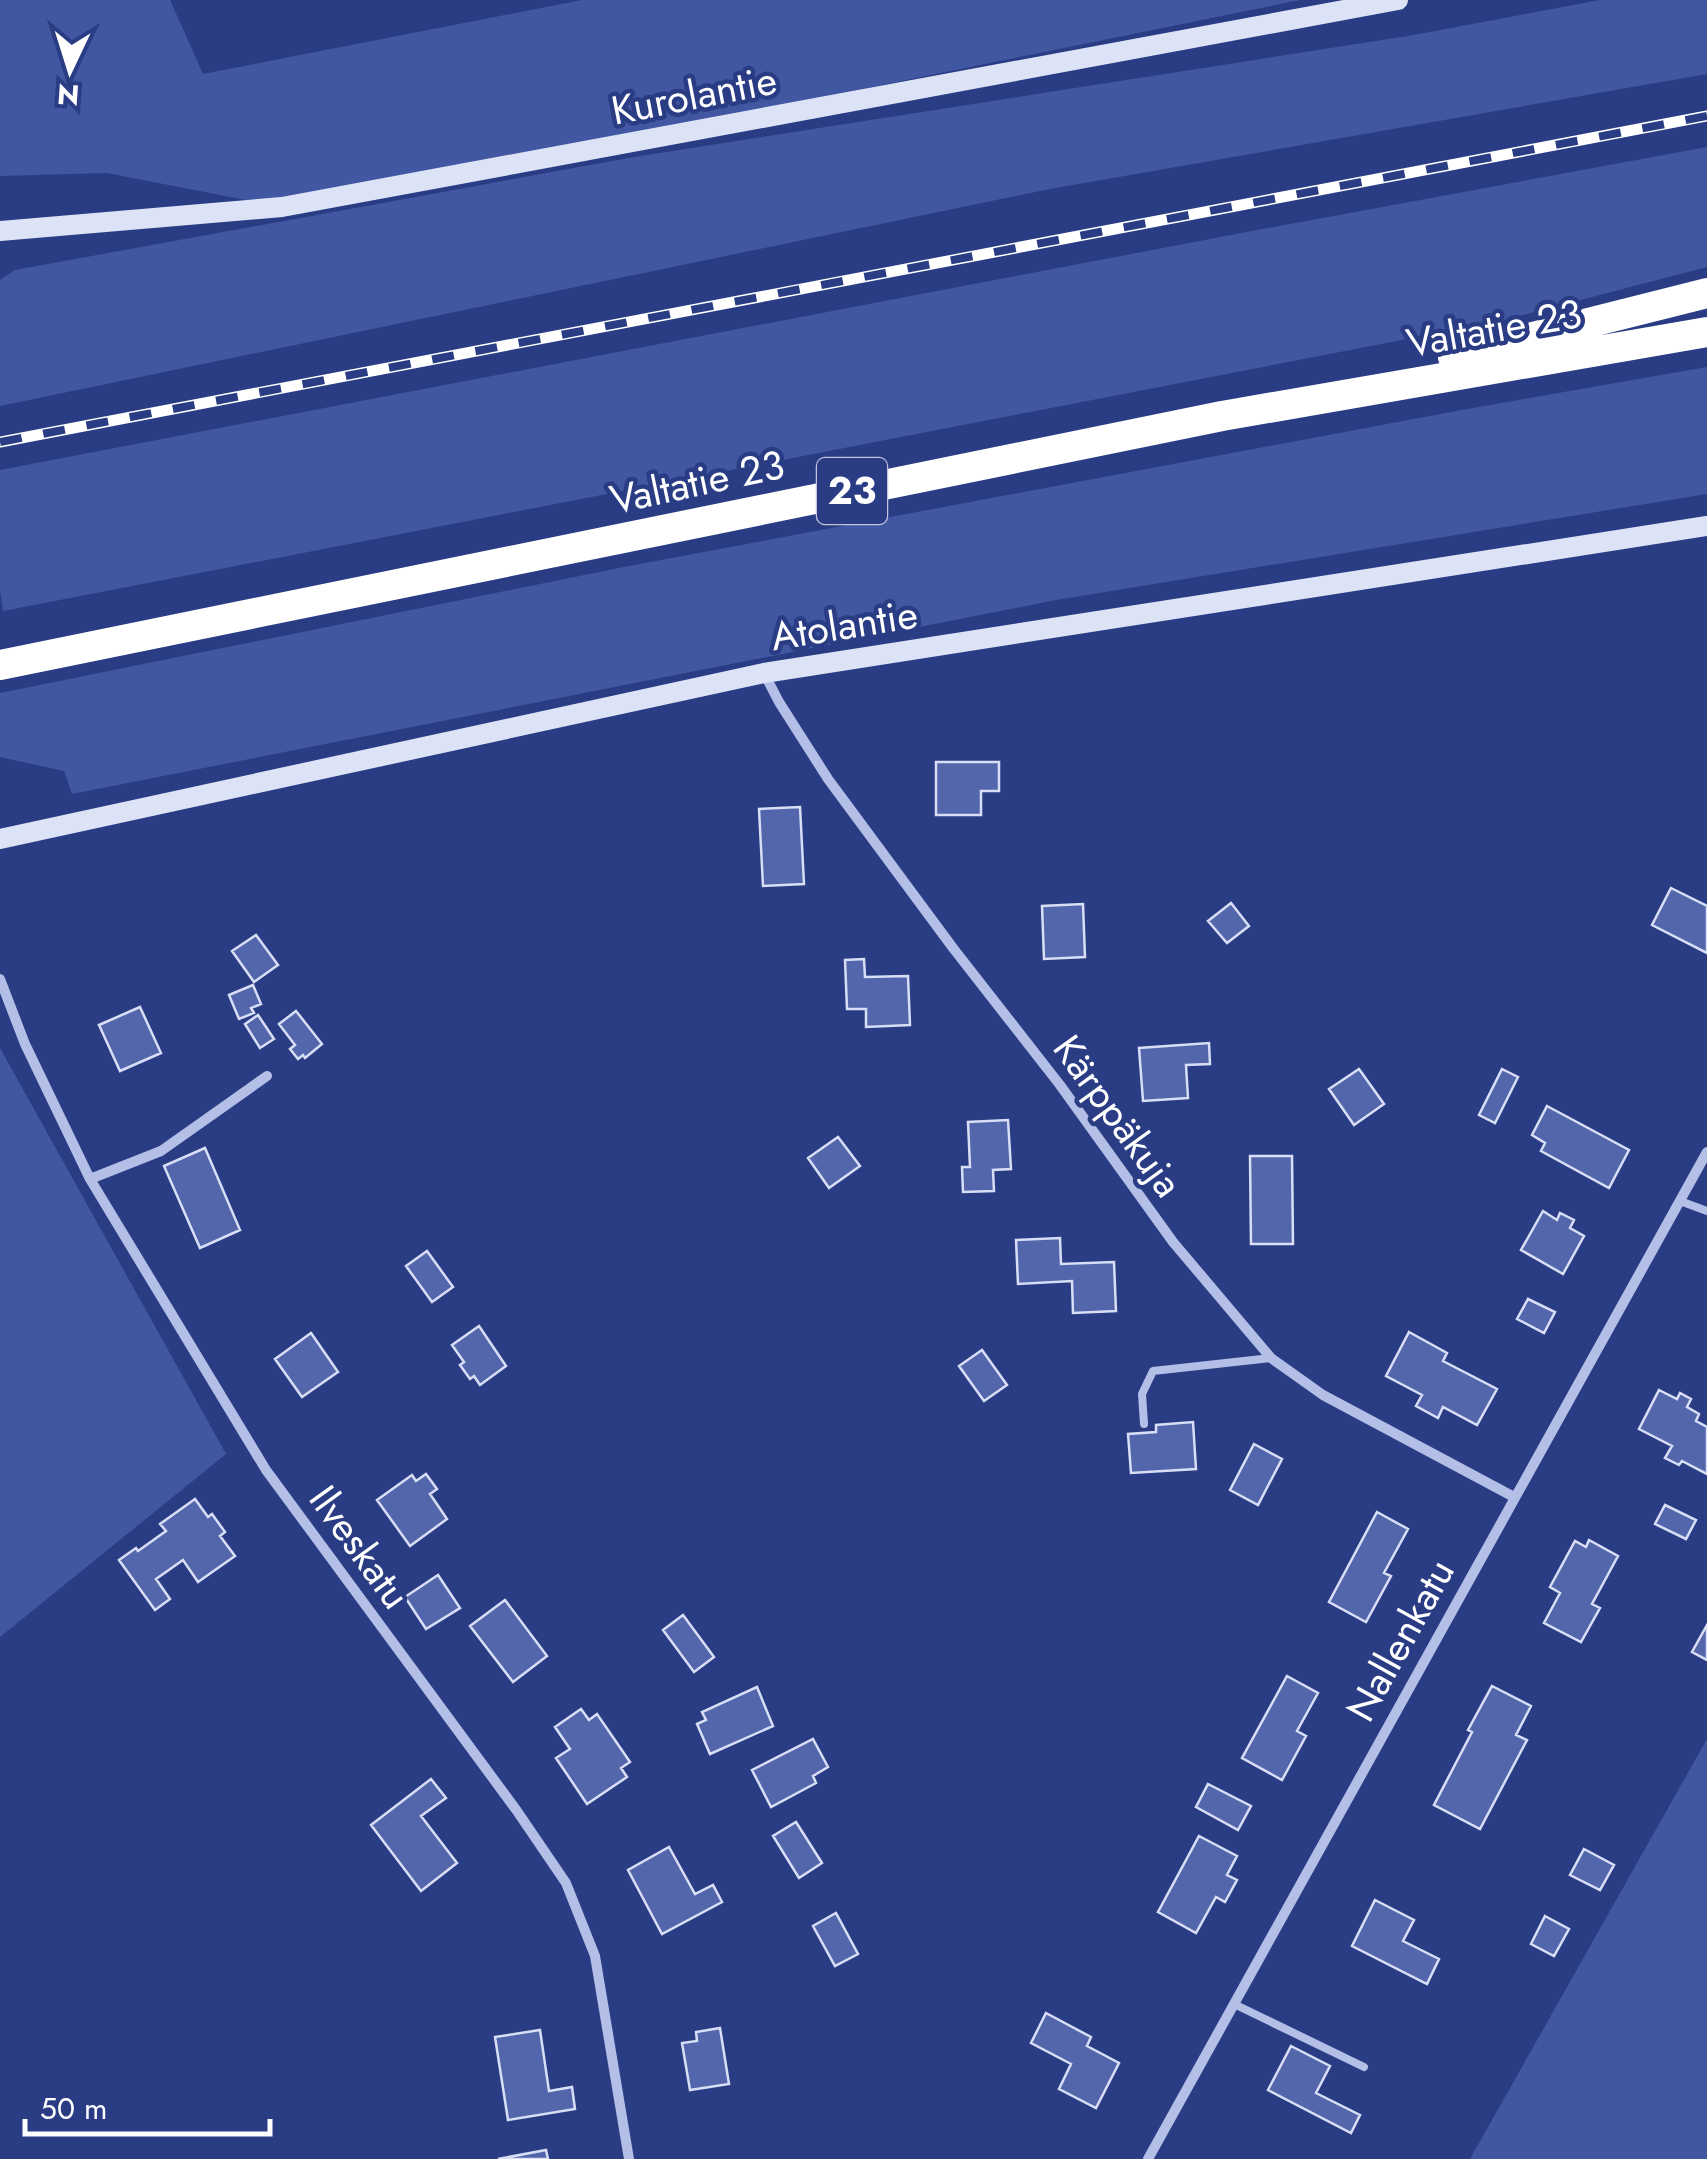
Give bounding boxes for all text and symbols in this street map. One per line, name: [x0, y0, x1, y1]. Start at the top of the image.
north arrow: [20, 20, 120, 120]
street label: Kurolantie: [606, 51, 782, 139]
text: N: [56, 73, 81, 116]
street label: Valtatie 23: [1402, 284, 1586, 372]
street label: Valtatie 23: [604, 435, 790, 529]
road number: 23: [817, 458, 887, 524]
street label: Atolantie: [766, 585, 922, 665]
street label: Kärppäkuja: [1039, 1023, 1197, 1209]
street label: Ilveskatu: [295, 1473, 425, 1621]
street label: Nallenkatu: [1332, 1548, 1468, 1732]
scale bar: [25, 2074, 270, 2136]
text: 50 m: [40, 2087, 107, 2130]

